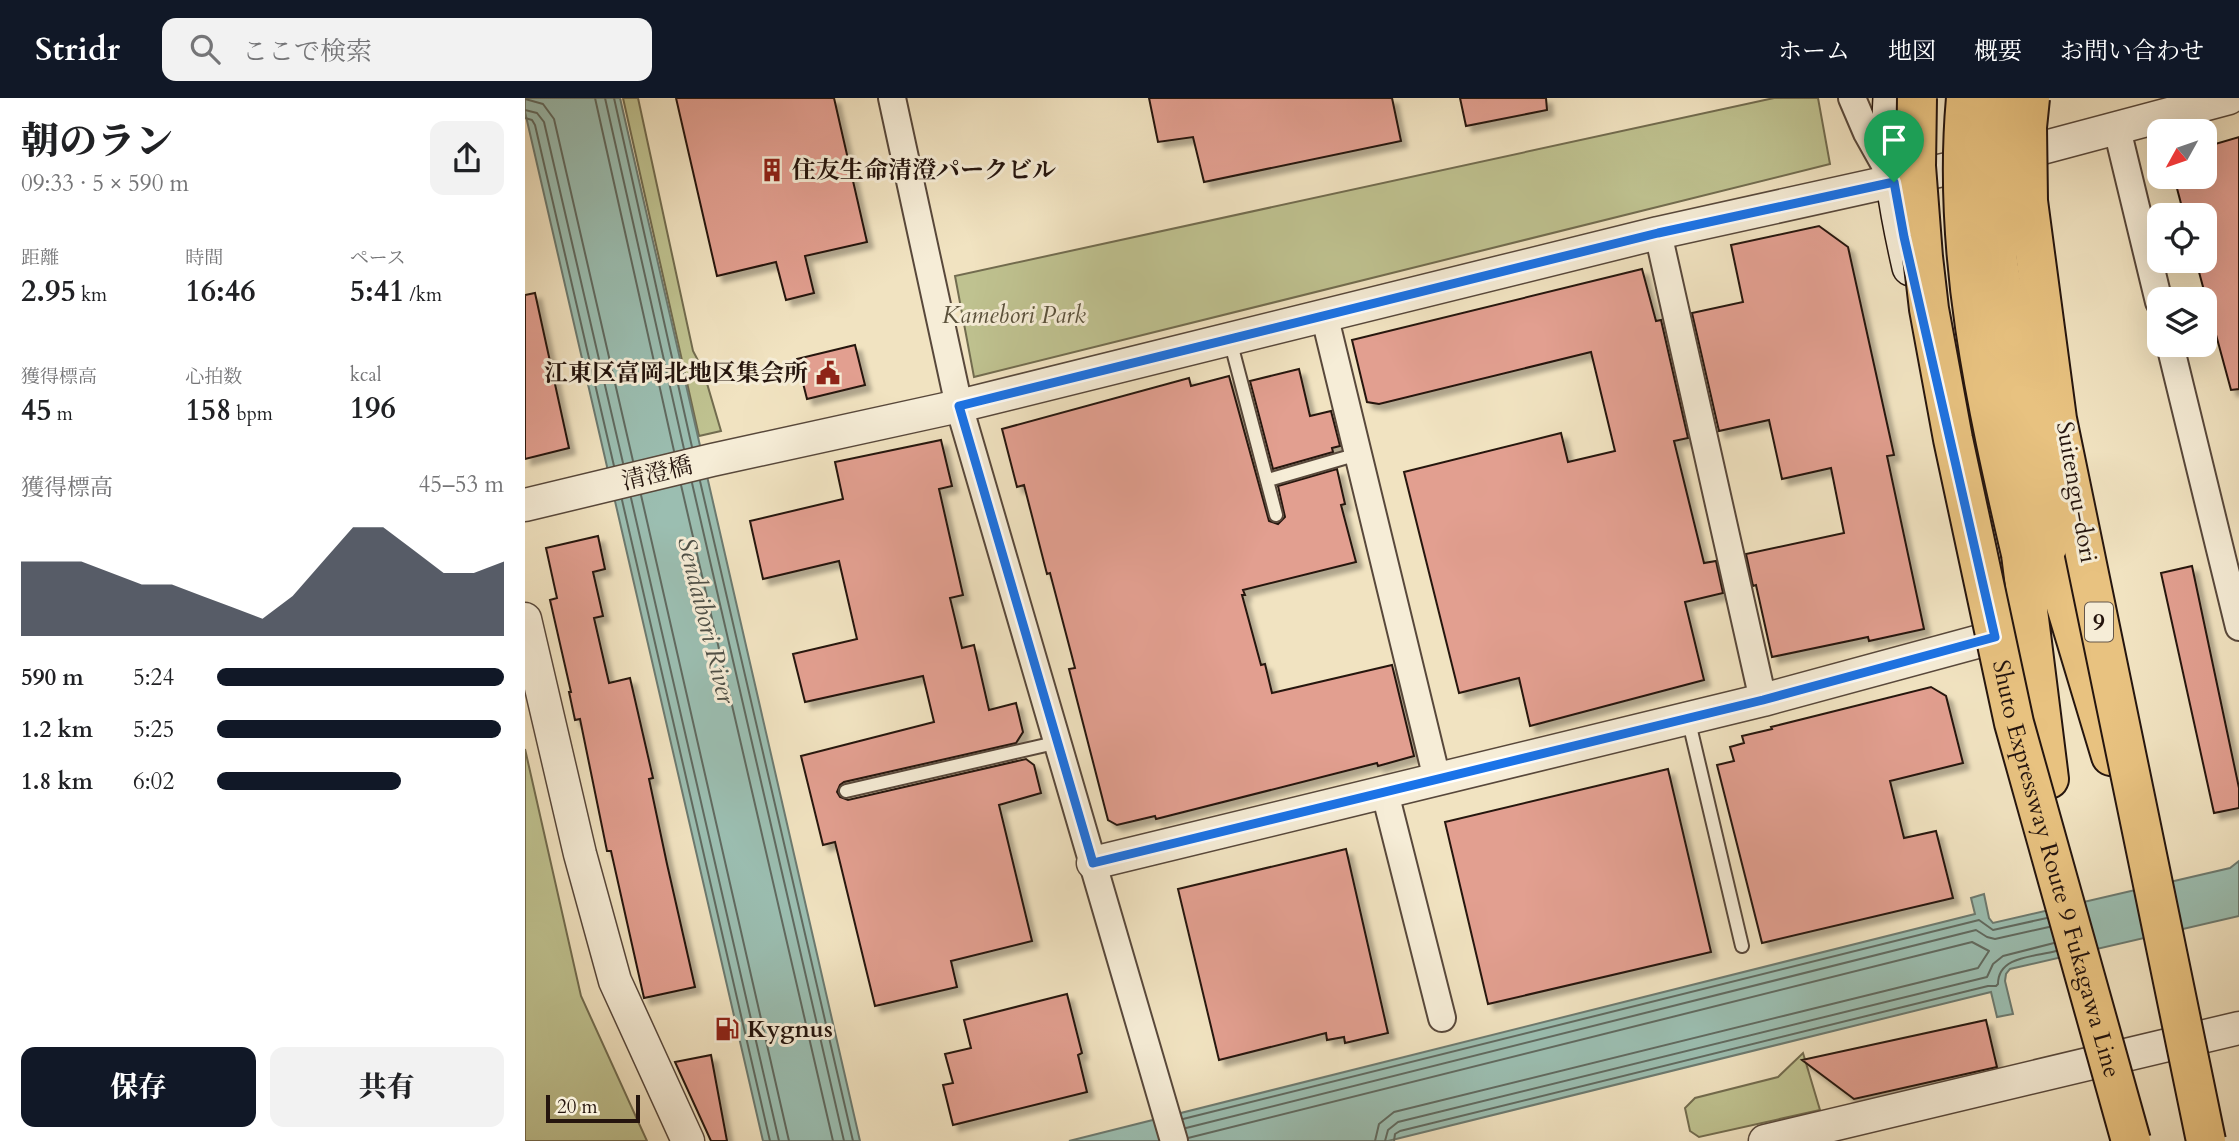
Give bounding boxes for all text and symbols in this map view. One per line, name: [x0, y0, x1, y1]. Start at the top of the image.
search box: [162, 18, 652, 81]
text: Stridr: [35, 27, 120, 72]
icon: search: [186, 30, 224, 68]
text: ここで検索: [242, 34, 372, 69]
text: ホーム: [1778, 35, 1850, 68]
text: 地図: [1888, 35, 1936, 68]
text: 概要: [1974, 35, 2022, 68]
text: お問い合わせ: [2060, 35, 2204, 68]
pin: [1864, 110, 1924, 182]
text: 朝のラン: [21, 116, 173, 168]
north arrow: [2147, 119, 2217, 189]
map controls: [2147, 119, 2217, 357]
button: share: [430, 121, 504, 195]
icon: arrive: [1875, 121, 1913, 159]
place label: 住友生命清澄パークビル: [792, 154, 1056, 187]
building icon: 住友生命清澄パークビル: [758, 156, 786, 184]
text: 09:33 · 5 × 590 m: [21, 168, 189, 199]
button: locate: [2147, 203, 2217, 273]
text: 距離: [21, 245, 59, 271]
text: 時間: [185, 245, 223, 271]
text: ペース: [350, 245, 406, 271]
text: 2.95: [21, 271, 76, 312]
text: 16:46: [185, 271, 256, 312]
text: 5:41: [350, 271, 404, 312]
text: km: [76, 282, 107, 308]
text: /km: [404, 282, 442, 308]
button: layers: [2147, 287, 2217, 357]
park label: Kamebori Park: [942, 299, 1086, 332]
place label: 江東区富岡北地区集会所: [544, 357, 808, 390]
public building icon: 江東区富岡北地区集会所: [814, 359, 842, 387]
text: kcal: [350, 362, 382, 388]
text: 獲得標高: [21, 364, 97, 390]
text: 心拍数: [185, 364, 242, 390]
text: 196: [350, 388, 396, 429]
text: 45: [21, 390, 52, 431]
text: 158: [185, 390, 231, 431]
text: m: [52, 401, 73, 427]
text: bpm: [231, 401, 273, 427]
street label: Suitengu-dori: [2048, 419, 2105, 565]
street label: 清澄橋: [618, 449, 696, 498]
text: 45–53 m: [419, 469, 504, 500]
text: 獲得標高: [21, 472, 113, 503]
water label: Sendaibori River: [669, 533, 745, 709]
road number: 9: [2085, 602, 2113, 642]
street label: Shuto Expressway Route 9 Fukagawa Line: [1984, 657, 2128, 1082]
text: 590 m: [21, 662, 84, 693]
text: 5:24: [133, 662, 174, 693]
text: 1.2 km: [21, 714, 93, 745]
text: 5:25: [133, 714, 174, 745]
text: 1.8 km: [21, 766, 93, 797]
text: 6:02: [133, 766, 174, 797]
place label: Kygnus: [747, 1013, 833, 1046]
fuel station icon: Kygnus: [713, 1015, 741, 1043]
button: 保存: [21, 1047, 256, 1127]
button: 共有: [270, 1047, 504, 1127]
scale bar: [546, 1092, 641, 1124]
text: 20 m: [557, 1094, 598, 1120]

